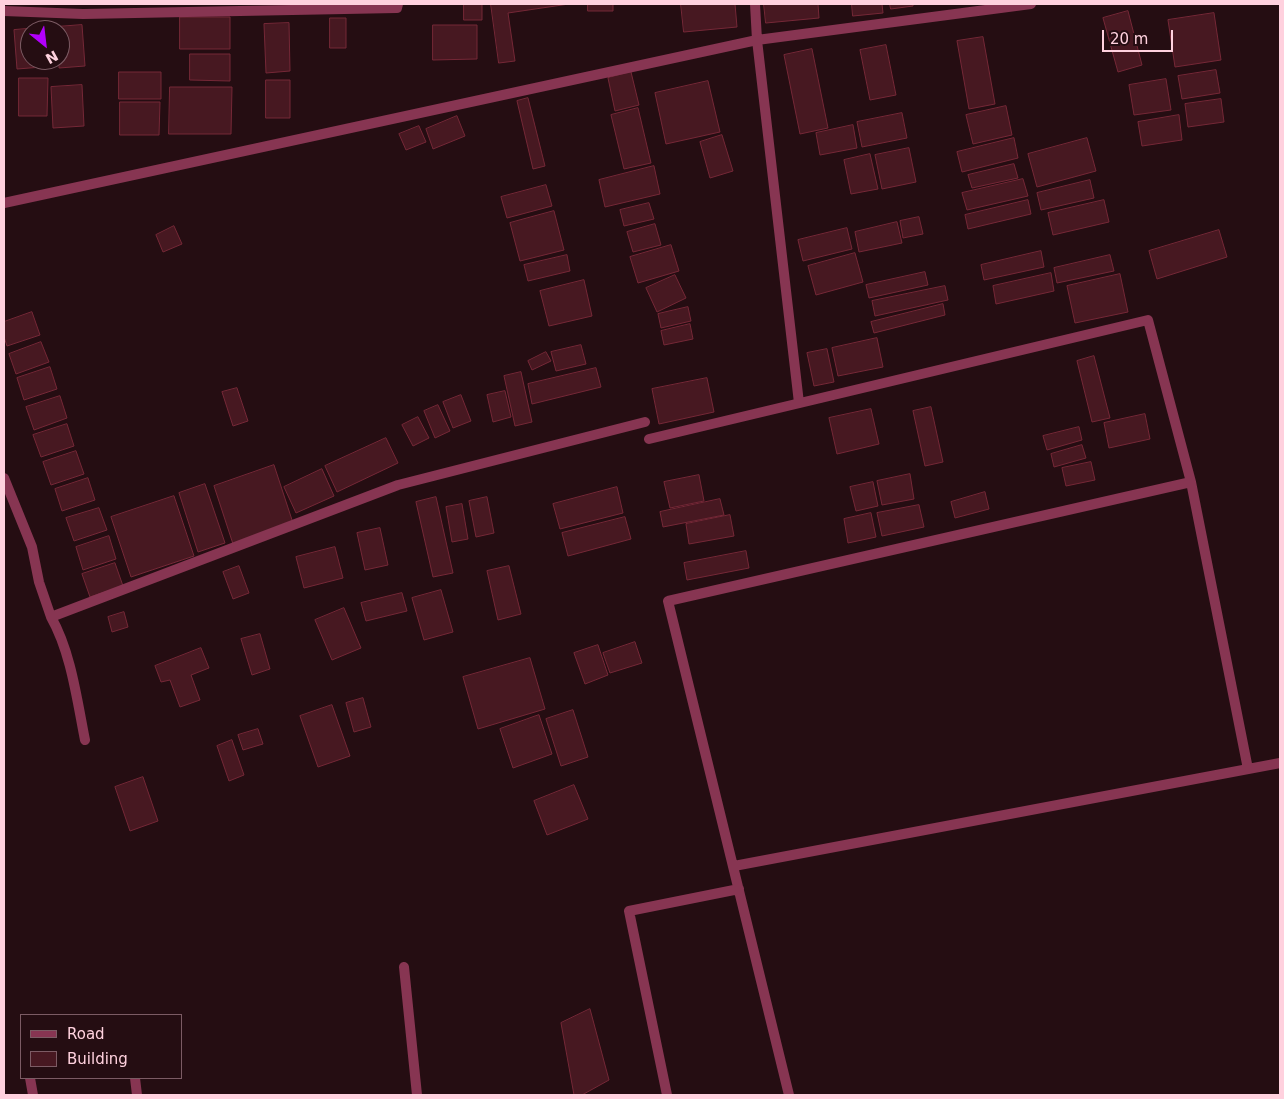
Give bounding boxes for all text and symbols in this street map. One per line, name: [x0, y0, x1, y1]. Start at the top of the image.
north arrow: [20, 20, 70, 70]
scale bar: [1104, 20, 1175, 52]
text: 20 m: [1110, 30, 1148, 48]
text: N: [43, 47, 61, 67]
legend: [20, 1014, 182, 1079]
text: Road: [67, 1025, 105, 1043]
text: Building: [67, 1050, 128, 1068]

